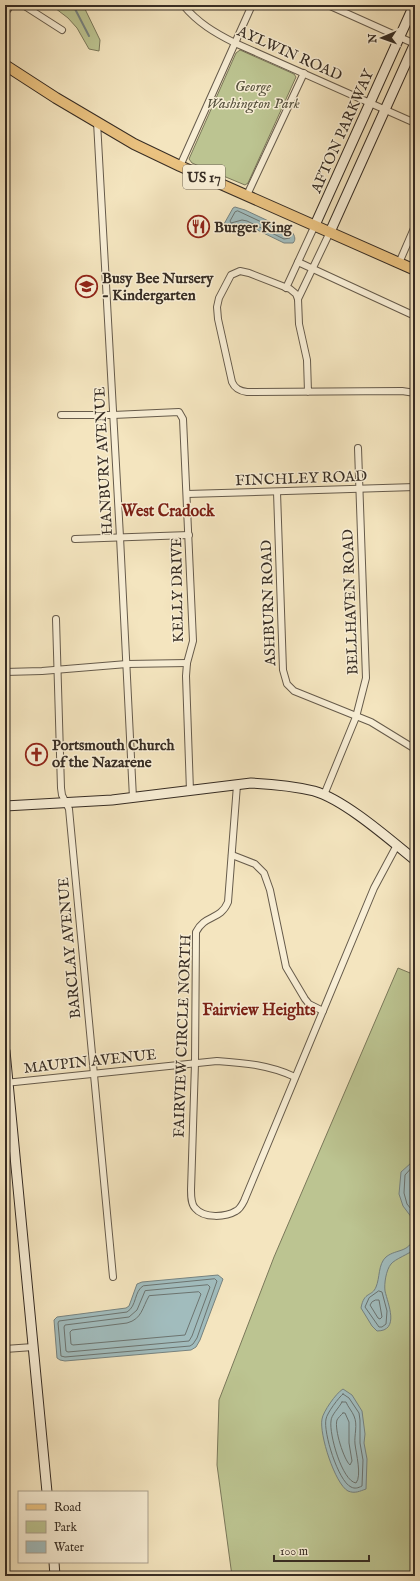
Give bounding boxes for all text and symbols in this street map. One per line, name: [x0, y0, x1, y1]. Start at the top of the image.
north arrow: [362, 18, 402, 58]
street label: AYLWIN ROAD: [233, 21, 345, 85]
text: N: [366, 33, 380, 44]
street label: AFTON PARKWAY: [306, 66, 379, 197]
park label: George Washington Park: [206, 77, 300, 114]
road number: US 17: [183, 165, 225, 189]
restaurant icon: Burger King: [186, 214, 212, 240]
place label: Burger King: [214, 218, 293, 237]
place label: Busy Bee Nursery - Kindergarten: [102, 269, 214, 305]
school or university icon: Busy Bee Nursery - Kindergarten: [73, 274, 99, 300]
street label: HANBURY AVENUE: [90, 386, 117, 536]
street label: FINCHLEY ROAD: [235, 467, 367, 490]
district label: West Cradock: [120, 502, 215, 522]
street label: BELLHAVEN ROAD: [338, 529, 363, 675]
street label: KELLY DRIVE: [167, 537, 188, 643]
street label: ASHBURN ROAD: [257, 540, 280, 667]
place label: Portsmouth Church of the Nazarene: [52, 736, 175, 772]
church icon: Portsmouth Church of the Nazarene: [23, 741, 49, 767]
street label: BARCLAY AVENUE: [54, 877, 85, 1019]
street label: FAIRVIEW CIRCLE NORTH: [169, 934, 196, 1138]
district label: Fairview Heights: [202, 1001, 316, 1021]
street label: MAUPIN AVENUE: [23, 1045, 157, 1078]
legend: [18, 1491, 148, 1563]
text: Road: [54, 1500, 82, 1515]
text: Park: [54, 1520, 77, 1535]
scale bar: [274, 1537, 369, 1563]
text: Water: [54, 1540, 85, 1555]
text: 100 m: [280, 1544, 308, 1559]

